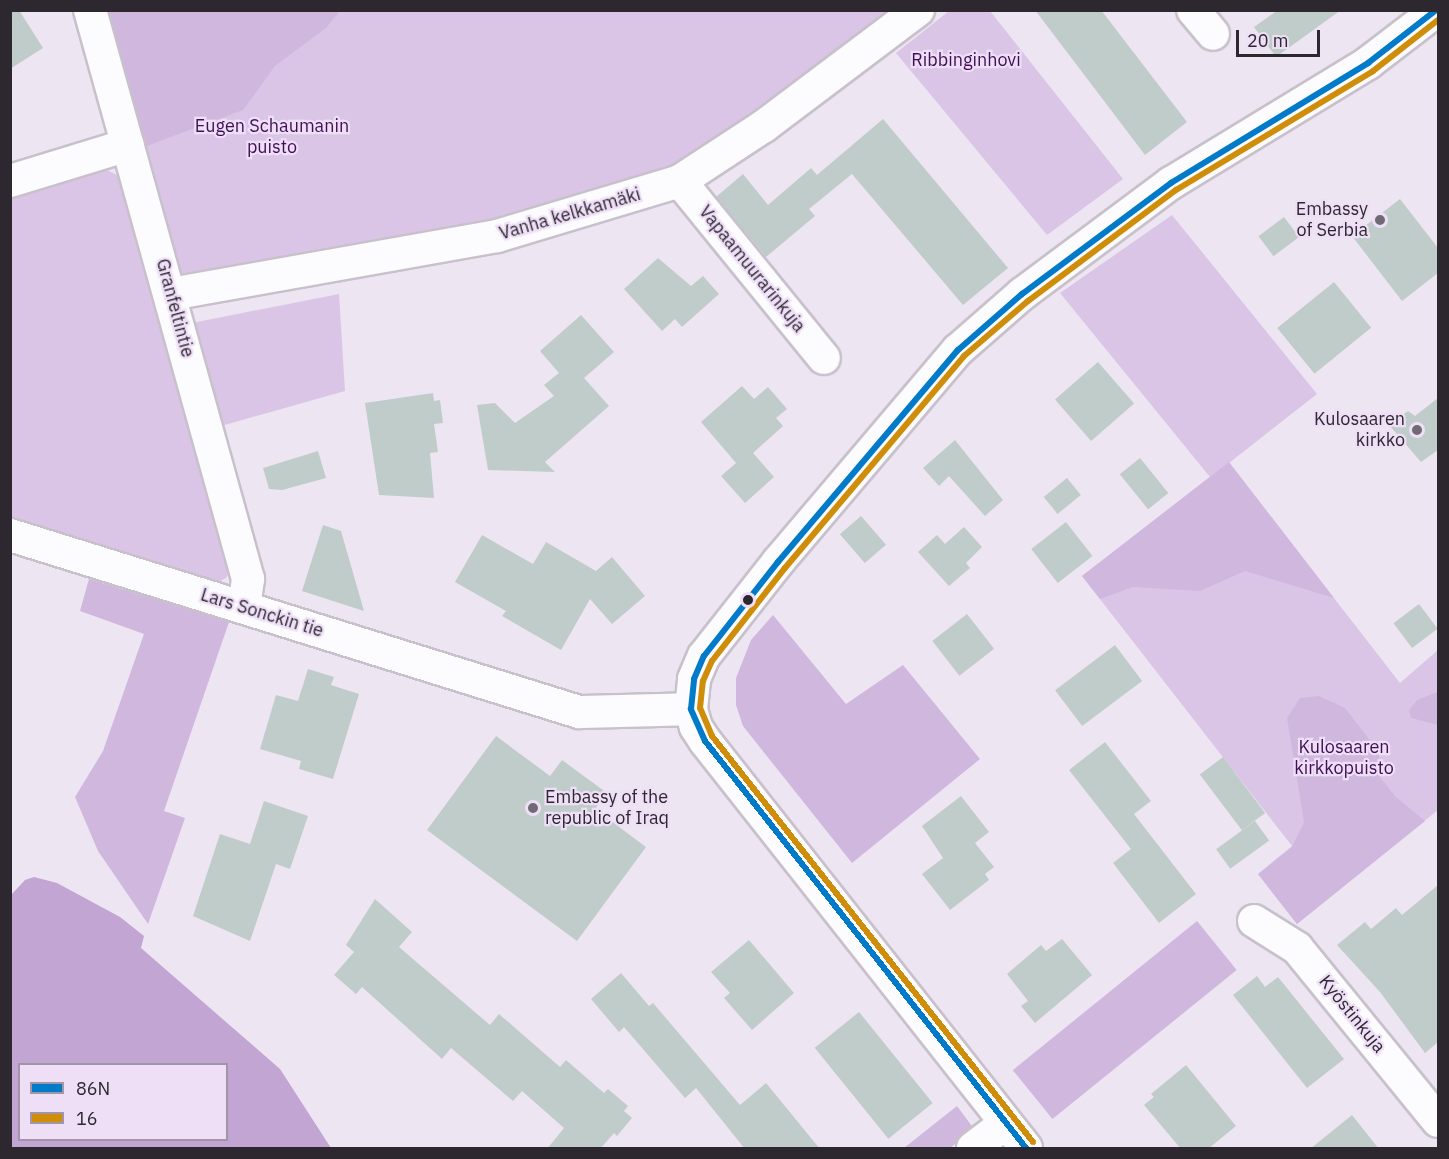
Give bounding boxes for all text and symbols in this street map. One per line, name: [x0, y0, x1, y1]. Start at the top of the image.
scale bar: [1239, 18, 1323, 56]
text: 20 m: [1247, 29, 1289, 52]
park label: Ribbinginhovi: [911, 49, 1021, 71]
park label: Eugen Schaumanin puisto: [195, 116, 349, 158]
street label: Vanha kelkkamäki: [497, 183, 643, 245]
place label: Embassy of Serbia: [1296, 199, 1368, 242]
street label: Vapaamuurarinkuja: [694, 201, 810, 337]
marker: Embassy of Serbia: [1373, 213, 1387, 227]
street label: Granfeltintie: [151, 256, 199, 360]
place label: Kulosaaren kirkko: [1314, 409, 1405, 452]
marker: Kulosaaren kirkko: [1410, 423, 1424, 437]
street label: Lars Sonckin tie: [198, 584, 326, 642]
unlabelled marker: [742, 594, 754, 606]
park label: Kulosaaren kirkkopuisto: [1294, 737, 1394, 780]
place label: Embassy of the republic of Iraq: [545, 787, 669, 830]
marker: Embassy of the republic of Iraq: [526, 801, 540, 815]
street label: Kyöstinkuja: [1314, 971, 1390, 1057]
legend: [18, 1063, 228, 1141]
text: 86N: [76, 1077, 110, 1100]
text: 16: [76, 1107, 98, 1130]

